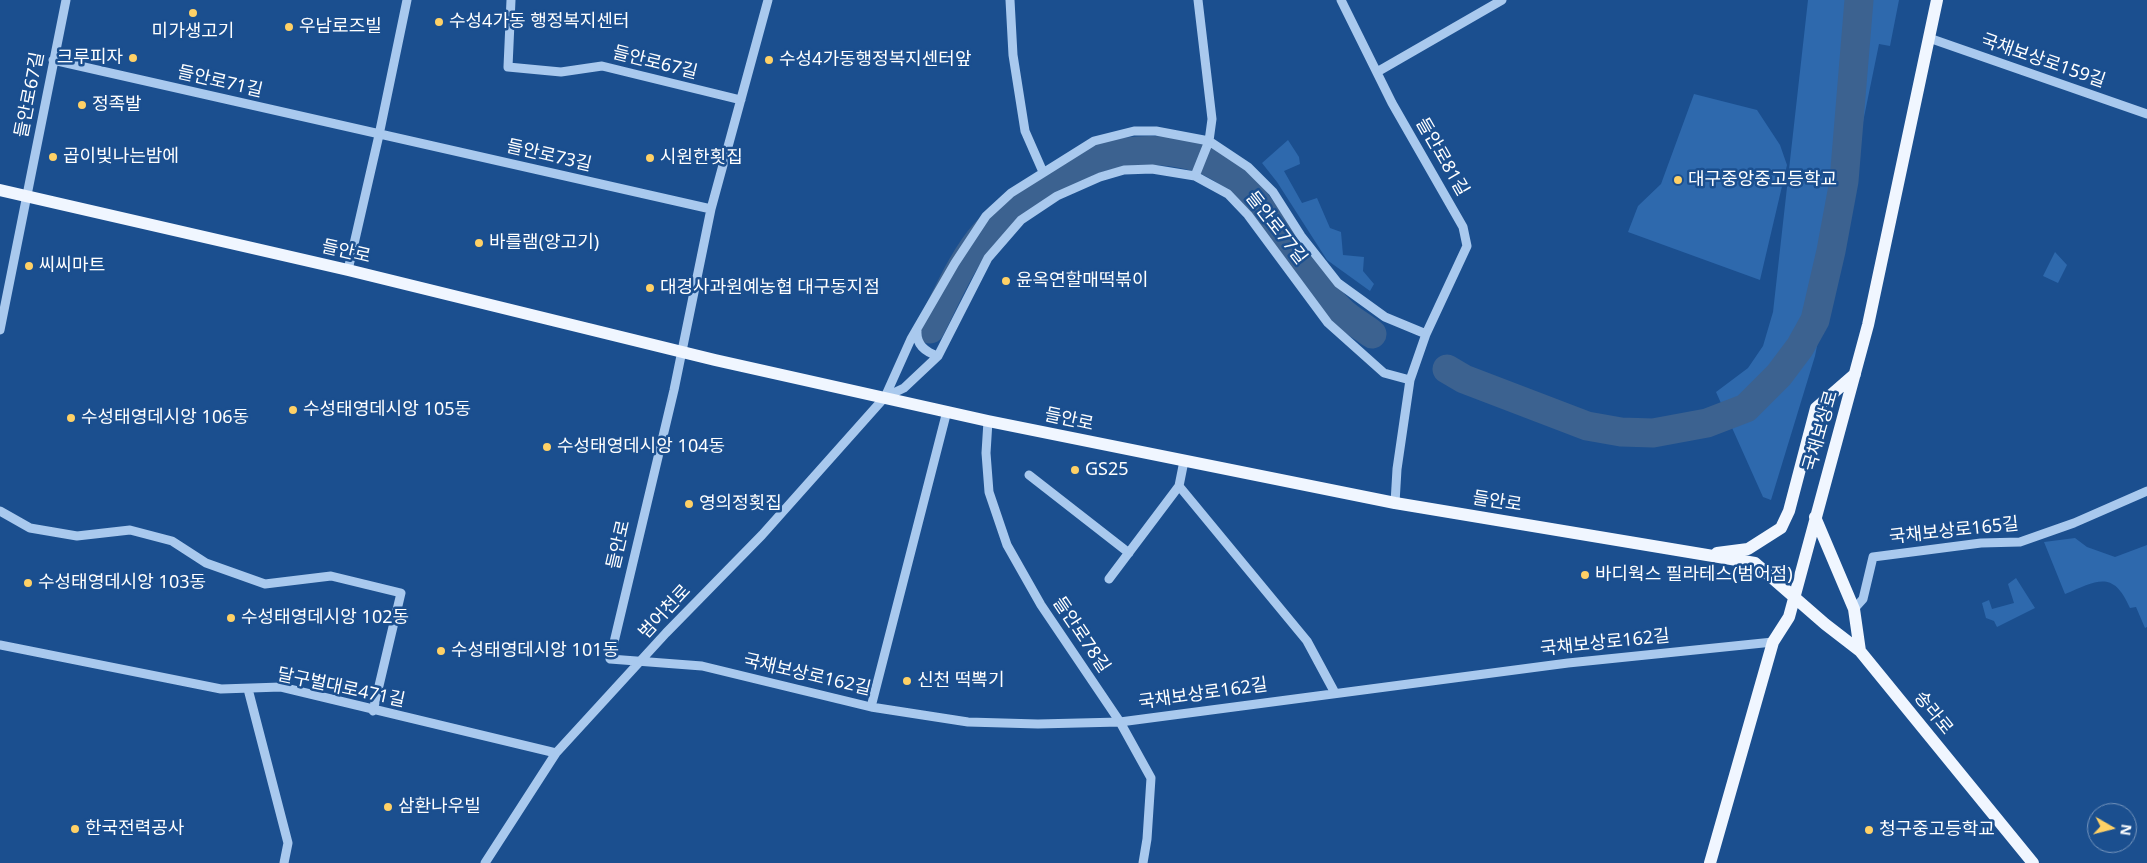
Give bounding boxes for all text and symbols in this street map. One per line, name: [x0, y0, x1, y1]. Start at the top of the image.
marker: 미가생고기: [187, 7, 199, 19]
place label: 수성4가동 행정복지센터: [449, 11, 630, 33]
place label: 우남로즈빌: [299, 16, 382, 38]
marker: 수성4가동 행정복지센터: [433, 16, 445, 28]
place label: 미가생고기: [152, 21, 234, 43]
marker: 우남로즈빌: [283, 21, 295, 33]
street label: 국채보상로159길: [1978, 30, 2108, 92]
street label: 들안로67길: [610, 42, 700, 84]
place label: 크루피자: [57, 47, 123, 69]
place label: 수성4가동행정복지센터앞: [779, 49, 971, 71]
street label: 들안로67길: [11, 50, 49, 140]
marker: 크루피자: [127, 52, 139, 64]
marker: 수성4가동행정복지센터앞: [763, 54, 775, 66]
street label: 들안로71길: [175, 62, 265, 102]
place label: 정족발: [92, 94, 142, 116]
marker: 정족발: [76, 99, 88, 111]
street label: 들안로81길: [1411, 114, 1473, 200]
street label: 들안로73길: [504, 136, 594, 176]
place label: 곱이빛나는밤에: [63, 146, 179, 168]
place label: 시원한횟집: [660, 147, 743, 169]
marker: 곱이빛나는밤에: [47, 151, 59, 163]
marker: 시원한횟집: [644, 152, 656, 164]
place label: 대구중앙중고등학교: [1688, 169, 1837, 191]
marker: 대구중앙중고등학교: [1672, 174, 1684, 186]
street label: 들안로77길: [1241, 187, 1311, 269]
place label: 바를램(양고기): [489, 232, 599, 254]
street label: 들안로: [319, 236, 373, 268]
marker: 바를램(양고기): [473, 237, 485, 249]
place label: 씨씨마트: [39, 255, 105, 277]
marker: 씨씨마트: [23, 260, 35, 272]
place label: 윤옥연할매떡볶이: [1016, 270, 1148, 292]
marker: 윤옥연할매떡볶이: [1000, 275, 1012, 287]
place label: 대경사과원예농협 대구동지점: [660, 277, 880, 299]
marker: 대경사과원예농협 대구동지점: [644, 282, 656, 294]
street label: 국채보상로: [1799, 388, 1843, 474]
place label: 수성태영데시앙 105동: [303, 399, 471, 421]
marker: 수성태영데시앙 105동: [287, 404, 299, 416]
street label: 들안로: [1042, 404, 1096, 436]
place label: 수성태영데시앙 106동: [81, 407, 249, 429]
marker: 수성태영데시앙 106동: [65, 412, 77, 424]
place label: 수성태영데시앙 104동: [557, 436, 725, 458]
marker: 수성태영데시앙 104동: [541, 441, 553, 453]
place label: GS25: [1085, 459, 1129, 481]
marker: GS25: [1069, 464, 1081, 476]
street label: 들안로: [1471, 487, 1523, 517]
place label: 영의정횟집: [699, 493, 782, 515]
marker: 영의정횟집: [683, 498, 695, 510]
street label: 국채보상로165길: [1888, 513, 2020, 549]
street label: 들안로: [603, 518, 635, 572]
place label: 바디웍스 필라테스(범어점): [1595, 564, 1793, 586]
marker: 바디웍스 필라테스(범어점): [1579, 569, 1591, 581]
place label: 수성태영데시앙 103동: [38, 572, 206, 594]
marker: 수성태영데시앙 103동: [22, 577, 34, 589]
street label: 범어천로: [635, 580, 695, 644]
street label: 들안로78길: [1048, 593, 1114, 677]
place label: 수성태영데시앙 102동: [241, 607, 409, 629]
marker: 수성태영데시앙 102동: [225, 612, 237, 624]
street label: 국채보상로162길: [1539, 625, 1671, 661]
place label: 수성태영데시앙 101동: [451, 640, 619, 662]
marker: 수성태영데시앙 101동: [435, 645, 447, 657]
street label: 국채보상로162길: [741, 650, 873, 700]
street label: 달구벌대로471길: [275, 664, 407, 712]
place label: 신천 떡뽁기: [917, 670, 1004, 692]
street label: 국채보상로162길: [1137, 674, 1269, 714]
marker: 신천 떡뽁기: [901, 675, 913, 687]
street label: 송라로: [1909, 687, 1957, 739]
place label: 삼환나우빌: [398, 796, 481, 818]
marker: 삼환나우빌: [382, 801, 394, 813]
north arrow: [2087, 803, 2137, 853]
place label: 한국전력공사: [85, 818, 184, 840]
place label: 청구중고등학교: [1879, 819, 1995, 841]
marker: 한국전력공사: [69, 823, 81, 835]
text: N: [2116, 823, 2137, 837]
marker: 청구중고등학교: [1863, 824, 1875, 836]

